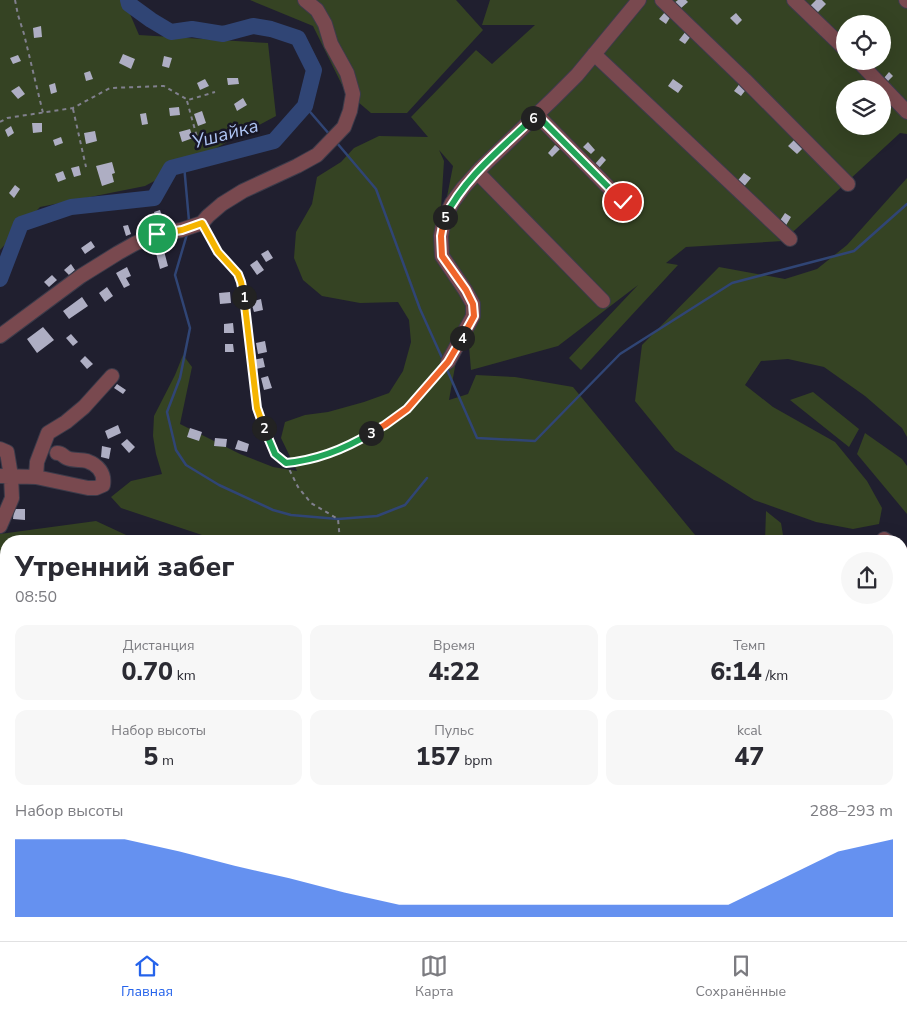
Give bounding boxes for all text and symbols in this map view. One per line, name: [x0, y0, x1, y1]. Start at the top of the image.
map controls: [836, 15, 891, 135]
button: locate: [836, 15, 891, 70]
button: layers: [836, 80, 891, 135]
pin: 6: [520, 106, 546, 130]
text: 6: [529, 109, 538, 128]
water label: Ушайка: [189, 113, 261, 155]
pin: [602, 181, 644, 223]
icon: check: [609, 188, 637, 216]
pin: 5: [432, 204, 458, 230]
text: 5: [441, 208, 450, 227]
pin: [136, 213, 178, 255]
icon: arrive: [143, 220, 171, 248]
pin: 1: [232, 284, 256, 310]
text: 1: [240, 288, 249, 307]
pin: 4: [450, 326, 474, 350]
text: 4: [458, 329, 467, 348]
pin: 2: [252, 416, 276, 440]
text: 2: [260, 419, 269, 438]
pin: 3: [358, 420, 384, 446]
text: 3: [367, 424, 376, 443]
text: Утренний забег: [15, 548, 234, 586]
button: share: [841, 552, 893, 604]
text: 08:50: [15, 586, 57, 608]
text: Дистанция: [123, 636, 195, 655]
text: Время: [433, 636, 475, 655]
text: Темп: [733, 636, 766, 655]
text: 0.70: [122, 655, 173, 689]
text: 4:22: [428, 655, 480, 689]
text: 6:14: [710, 655, 762, 689]
text: km: [173, 666, 196, 685]
text: /km: [762, 666, 788, 685]
text: Набор высоты: [111, 721, 206, 740]
text: Пульс: [434, 721, 474, 740]
text: kcal: [737, 721, 762, 740]
text: 5: [143, 740, 158, 774]
text: 157: [416, 740, 461, 774]
text: 47: [734, 740, 764, 774]
text: m: [158, 751, 174, 770]
text: bpm: [461, 751, 492, 770]
text: Набор высоты: [15, 800, 123, 822]
text: 288–293 m: [810, 800, 893, 822]
tab: Главная: [121, 952, 173, 1001]
tab: Карта: [415, 952, 454, 1001]
tab: Сохранённые: [696, 952, 786, 1001]

